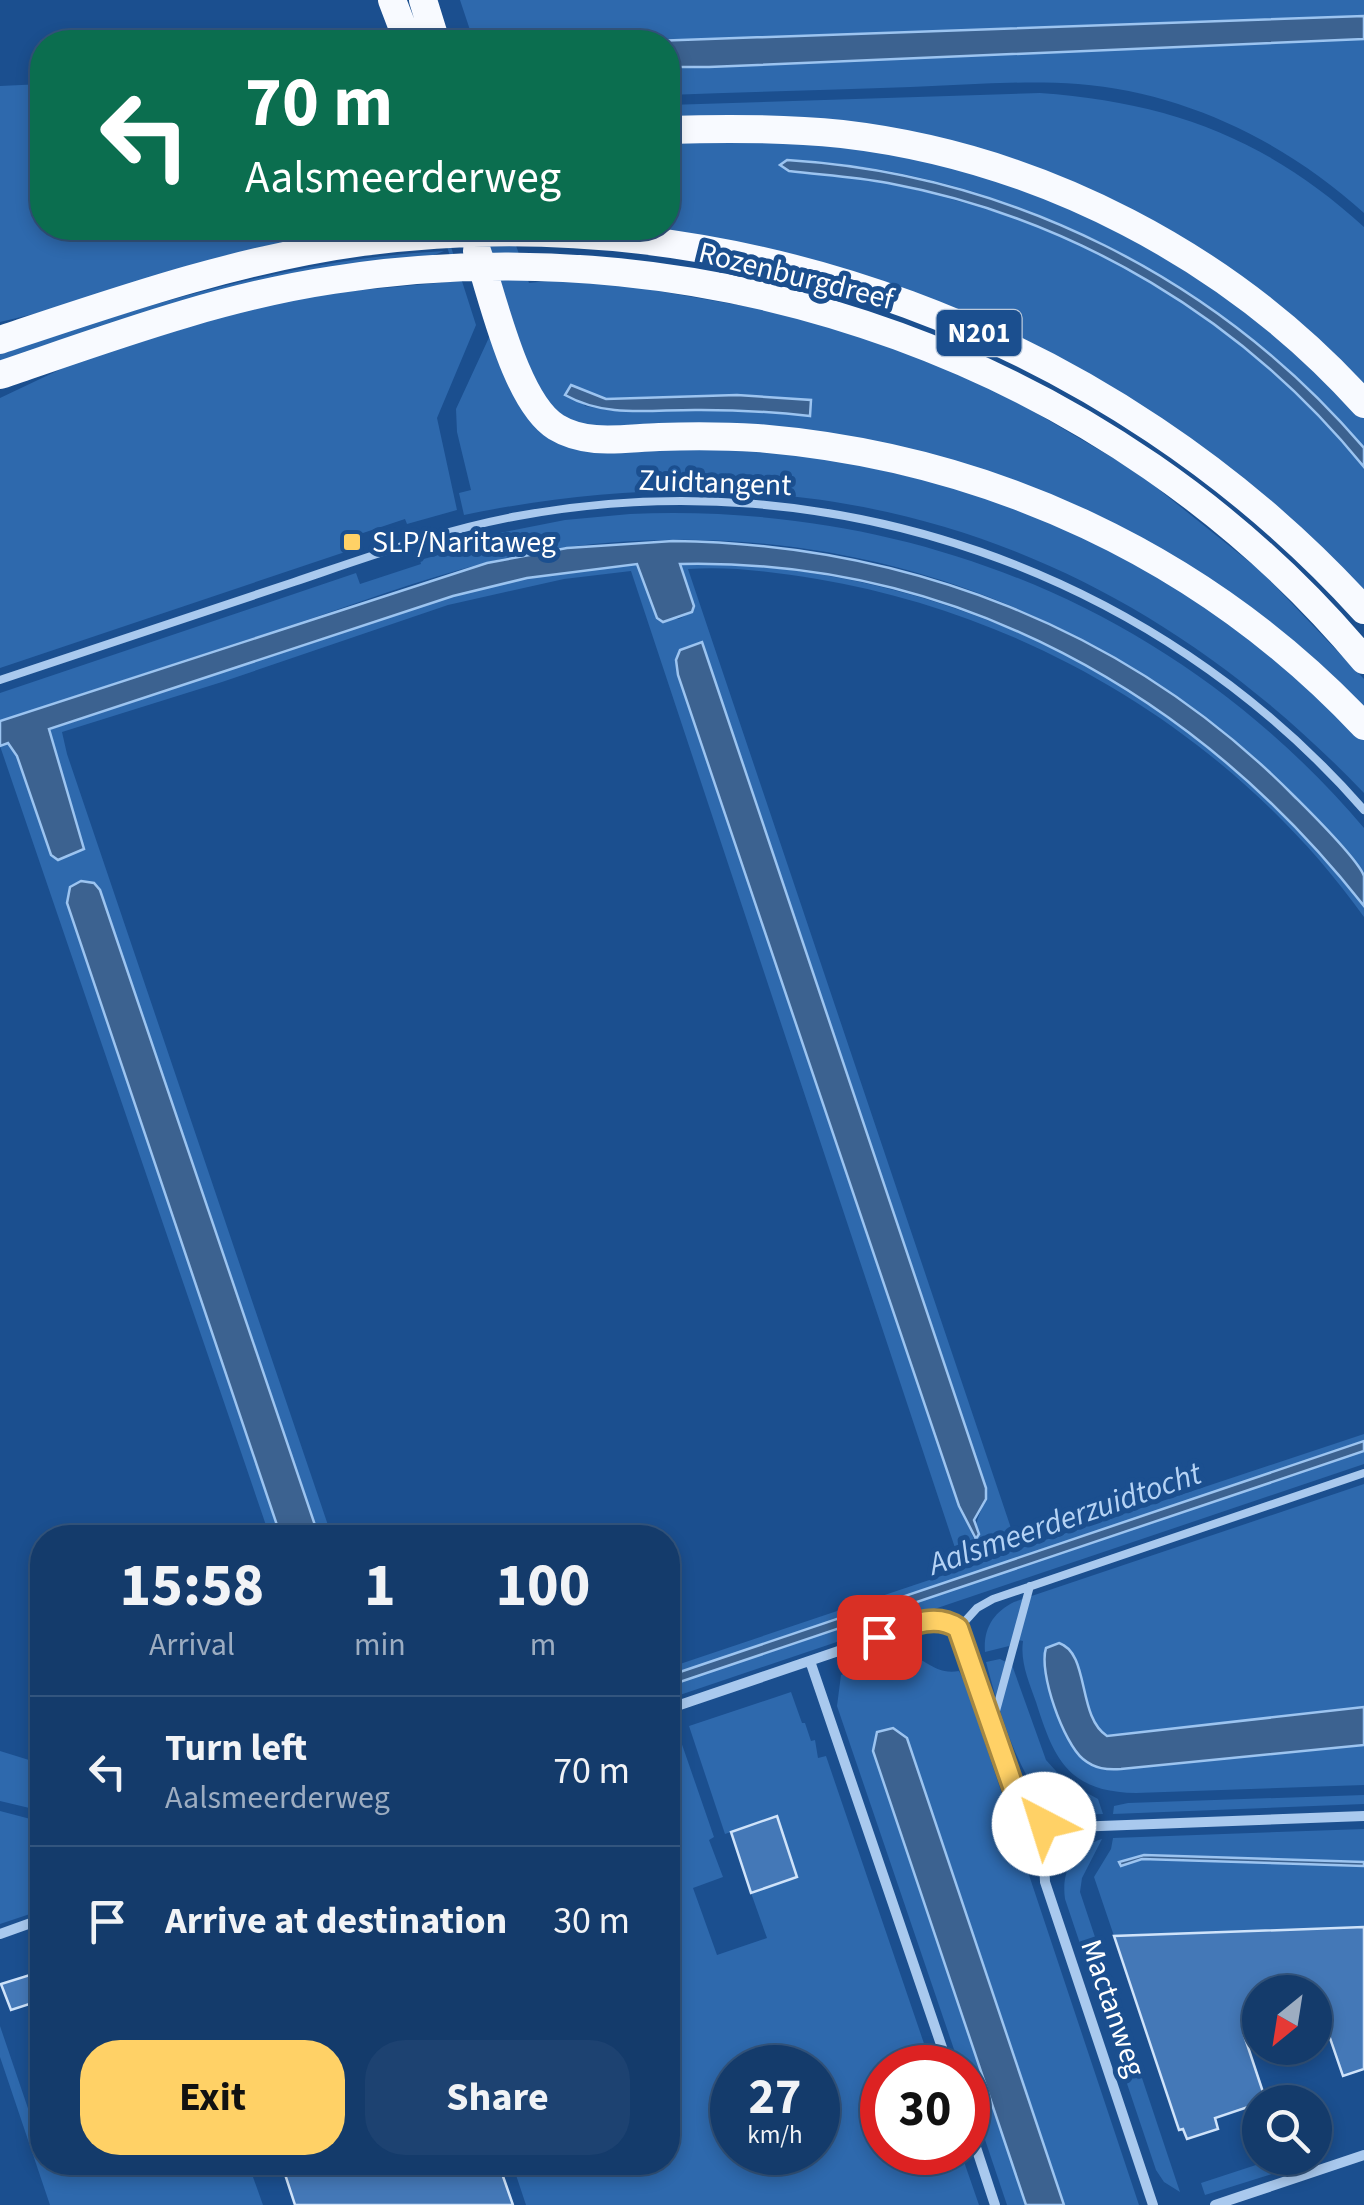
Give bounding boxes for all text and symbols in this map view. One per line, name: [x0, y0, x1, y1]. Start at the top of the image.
text: 70 m: [245, 53, 393, 153]
icon: left: [80, 70, 210, 200]
text: Aalsmeerderweg: [245, 146, 561, 210]
street label: Rozenburgdreef: [694, 231, 899, 321]
road number: N201: [936, 310, 1022, 356]
street label: Zuidtangent: [638, 459, 792, 507]
place label: SLP/Naritaweg: [372, 521, 556, 564]
marker: SLP/Naritaweg: [341, 531, 363, 553]
water label: Aalsmeerderzuidtocht: [921, 1450, 1209, 1588]
text: 15:58: [120, 1544, 264, 1629]
text: 1: [364, 1544, 396, 1629]
text: 100: [495, 1544, 590, 1629]
pin: [837, 1595, 922, 1680]
icon: arrive: [852, 1610, 907, 1665]
text: Arrival: [149, 1622, 235, 1668]
text: min: [354, 1622, 406, 1668]
text: m: [530, 1622, 556, 1668]
text: Turn left: [165, 1721, 307, 1775]
icon: left: [80, 1744, 135, 1799]
text: 70 m: [553, 1744, 630, 1798]
position arrow: [992, 1772, 1096, 1876]
text: Aalsmeerderweg: [165, 1775, 390, 1821]
icon: arrive: [80, 1894, 135, 1949]
text: Arrive at destination: [165, 1894, 507, 1948]
text: 30 m: [553, 1894, 630, 1948]
street label: Mactanweg: [1069, 1934, 1157, 2082]
north arrow: [1242, 1975, 1332, 2065]
map controls: [1242, 1975, 1332, 2175]
button: Exit: [80, 2040, 345, 2155]
button: Share: [365, 2040, 630, 2155]
speed limit sign: 30: [860, 2045, 990, 2175]
text: 27: [749, 2062, 801, 2133]
button: search: [1242, 2085, 1332, 2175]
text: km/h: [747, 2117, 803, 2153]

